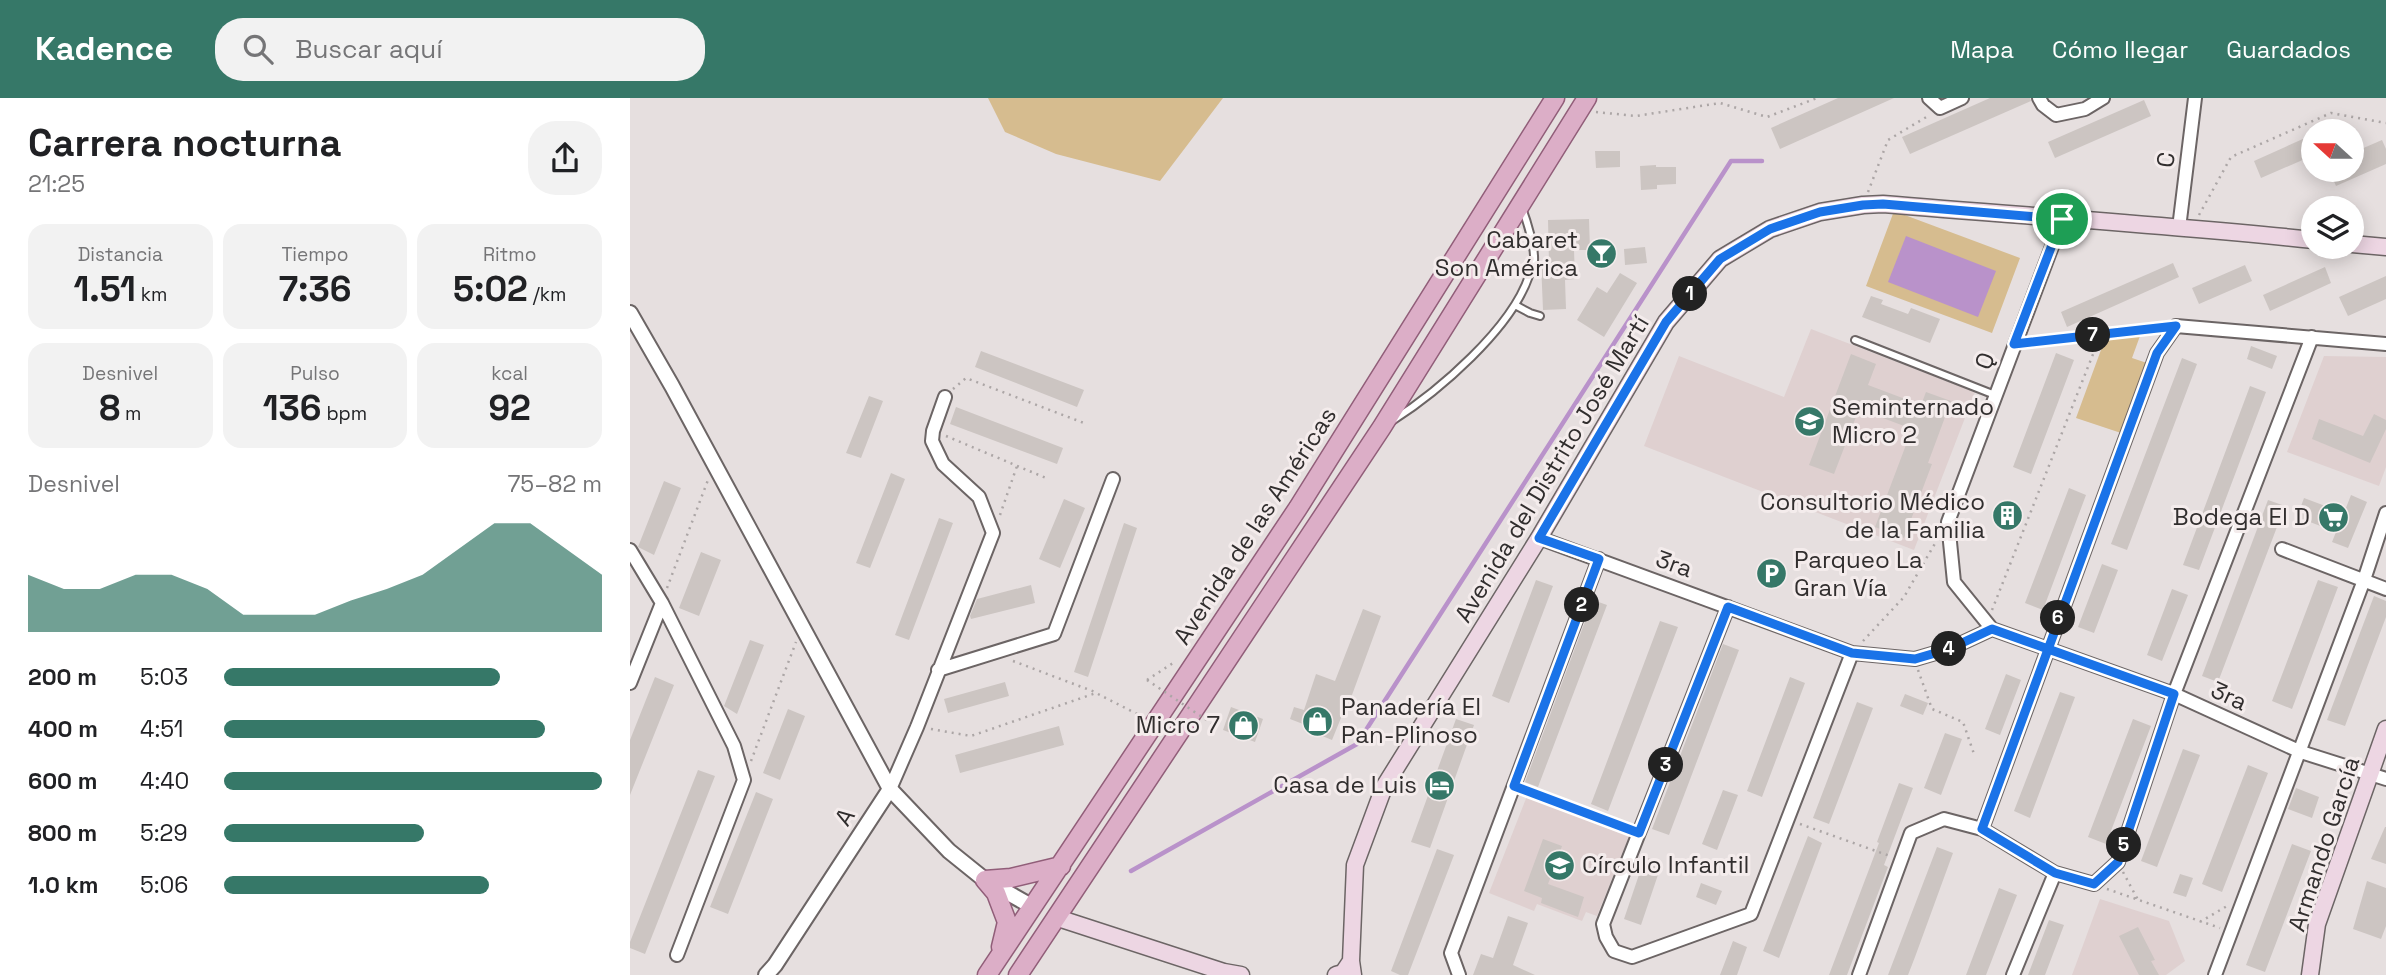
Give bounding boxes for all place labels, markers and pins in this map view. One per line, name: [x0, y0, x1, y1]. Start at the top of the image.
pin: [2032, 189, 2092, 249]
place label: Cabaret Son América: [1435, 224, 1578, 283]
bar icon: Cabaret Son América: [1584, 237, 1618, 271]
pin: 1: [1672, 276, 1708, 312]
pin: 7: [2076, 317, 2110, 352]
place label: Seminternado Micro 2: [1832, 391, 1994, 450]
school or university icon: Seminternado Micro 2: [1792, 404, 1826, 438]
place label: Consultorio Médico de la Familia: [1760, 486, 1985, 545]
building icon: Consultorio Médico de la Familia: [1991, 499, 2025, 533]
supermarket icon: Bodega El D: [2316, 500, 2350, 534]
place label: Bodega El D: [2173, 501, 2310, 532]
place label: Parqueo La Gran Vía: [1794, 544, 1923, 603]
parking icon: Parqueo La Gran Vía: [1754, 557, 1788, 591]
pin: 2: [1564, 588, 1600, 622]
pin: 6: [2040, 601, 2076, 636]
pin: 4: [1932, 632, 1966, 666]
place label: Panadería El Pan-Plinoso: [1341, 691, 1481, 750]
shop icon: Panadería El Pan-Plinoso: [1301, 704, 1335, 738]
shop icon: Micro 7: [1226, 708, 1260, 742]
place label: Micro 7: [1136, 709, 1220, 740]
pin: 3: [1648, 748, 1684, 782]
hotel icon: Casa de Luis: [1423, 768, 1457, 802]
place label: Casa de Luis: [1273, 769, 1417, 800]
pin: 5: [2106, 828, 2142, 862]
school or university icon: Círculo Infantil: [1542, 848, 1576, 882]
place label: Círculo Infantil: [1582, 849, 1749, 880]

